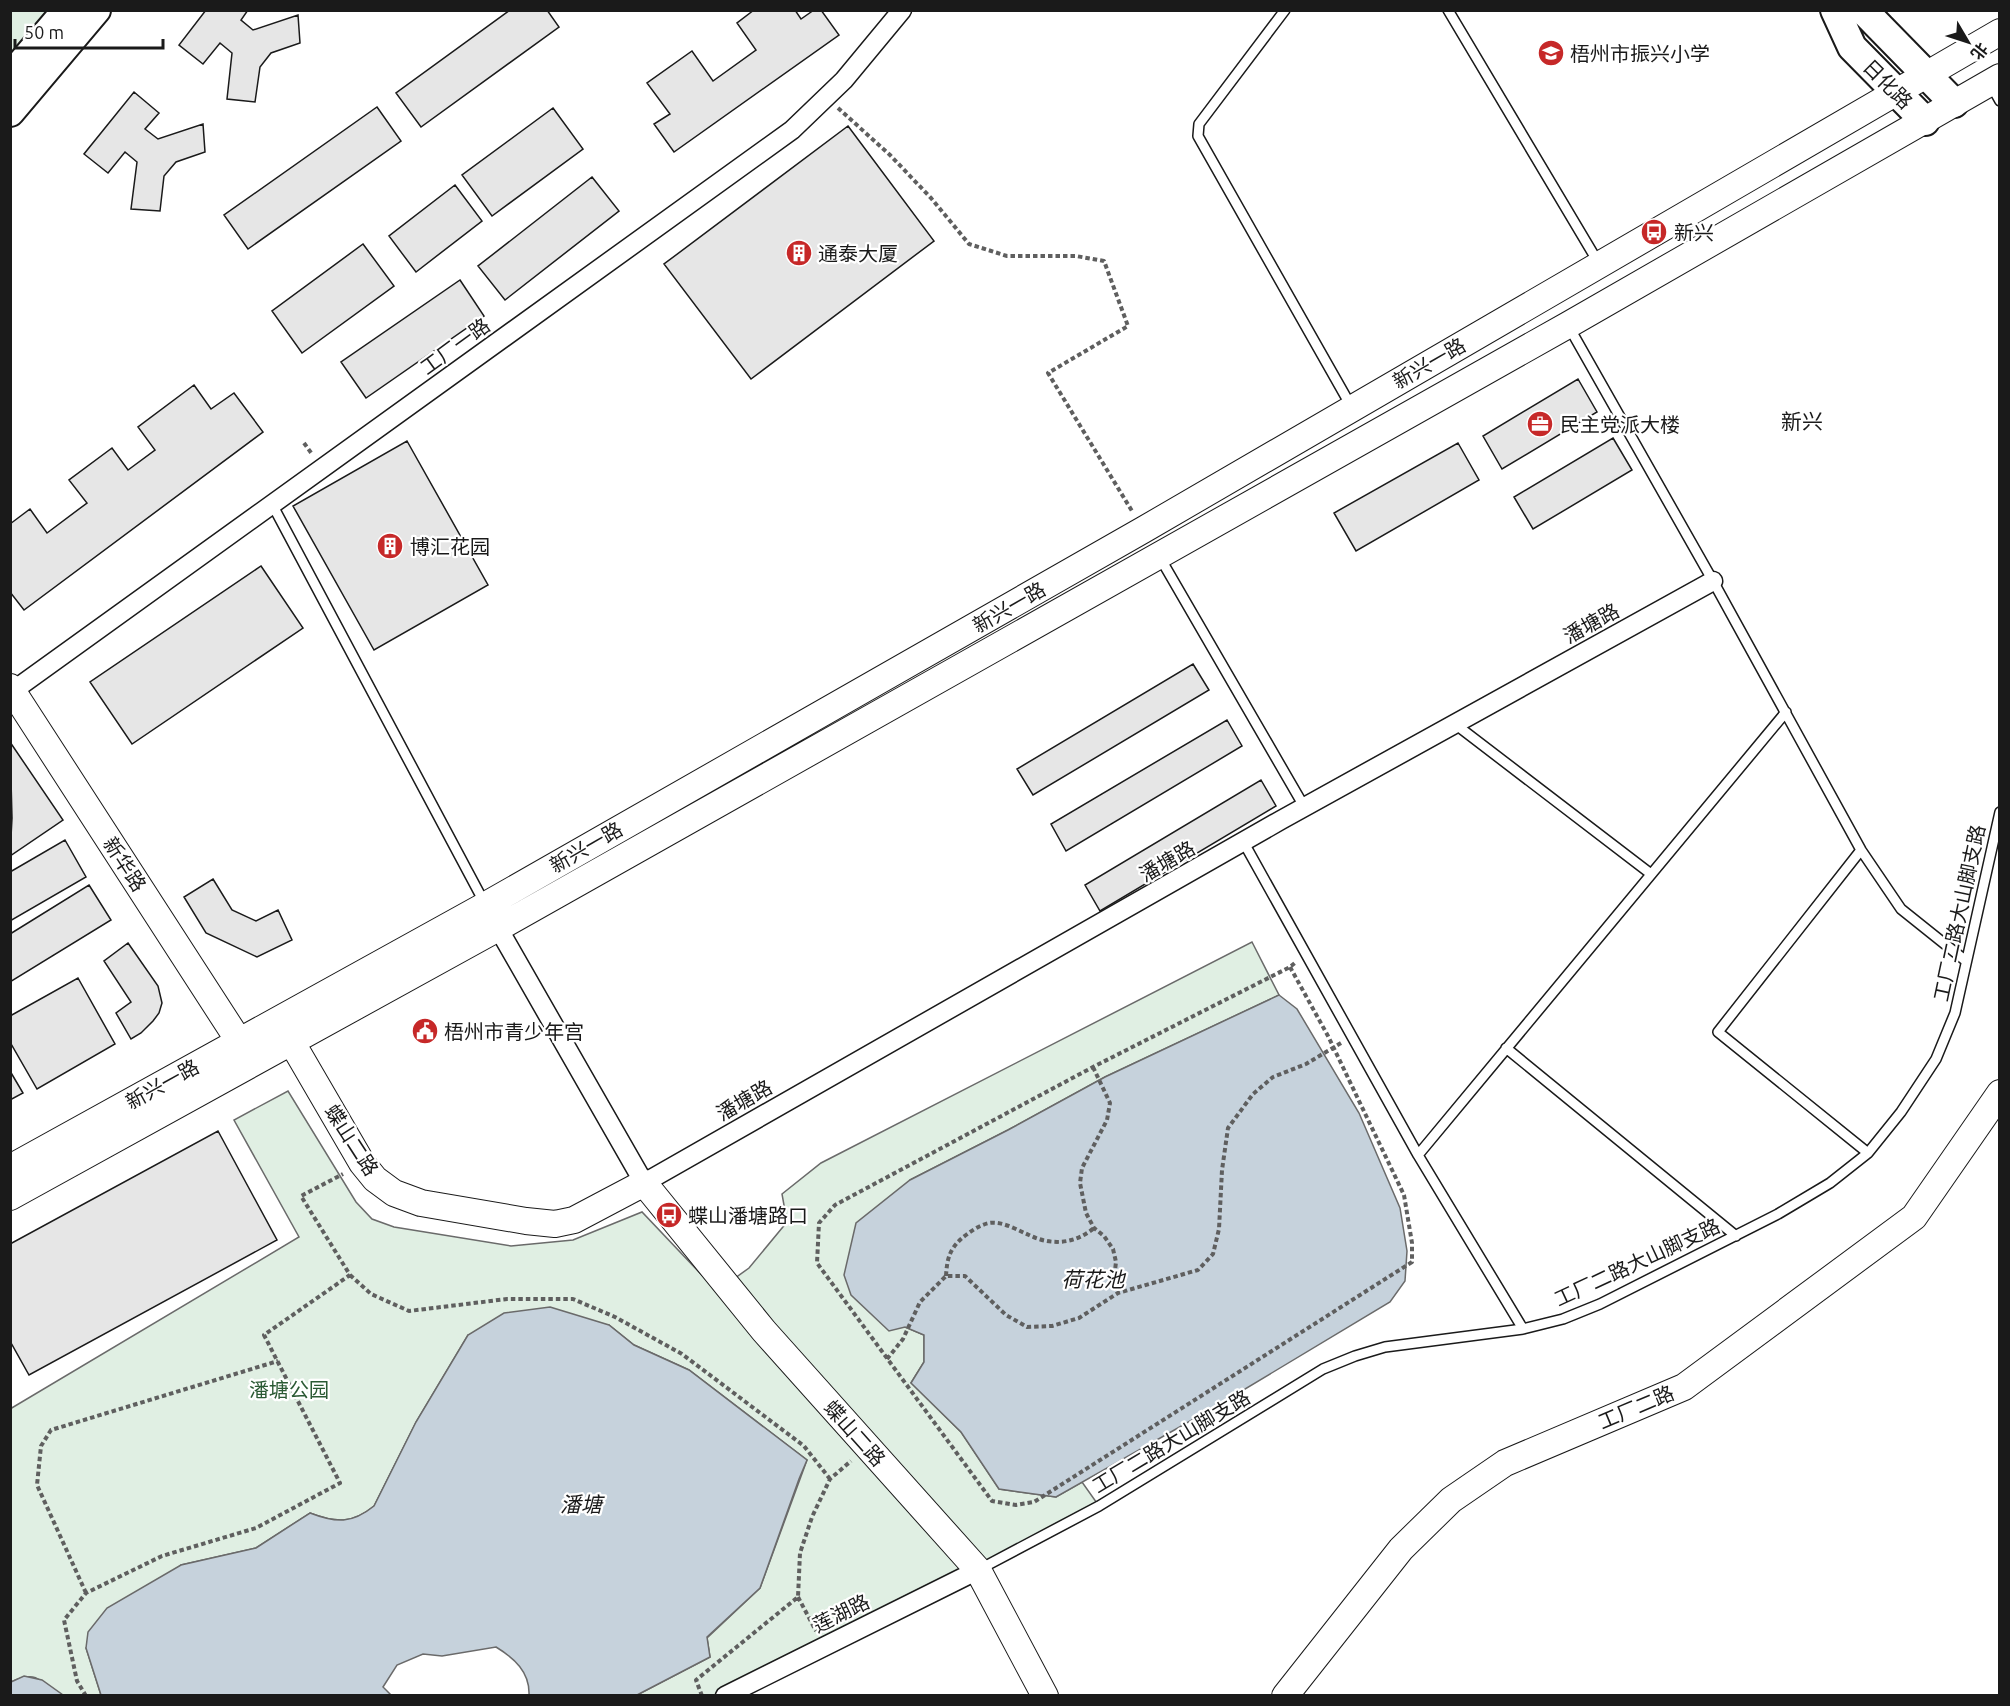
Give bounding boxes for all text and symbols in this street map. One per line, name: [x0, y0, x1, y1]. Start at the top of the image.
scale bar: [15, 12, 164, 50]
north arrow: [1938, 12, 1998, 72]
text: 50 m: [24, 22, 64, 42]
school or university icon: 梧州市振兴小学: [1536, 38, 1566, 68]
text: 北: [1968, 40, 1992, 63]
place label: 梧州市振兴小学: [1570, 42, 1710, 65]
street label: 日化路: [1859, 55, 1917, 113]
bus stop icon: 新兴: [1639, 217, 1669, 247]
place label: 新兴: [1674, 221, 1714, 244]
building icon: 通泰大厦: [784, 238, 814, 268]
place label: 通泰大厦: [818, 242, 898, 265]
street label: 工厂一路: [416, 313, 494, 379]
street label: 新兴一路: [1389, 333, 1469, 393]
office icon: 民主党派大楼: [1525, 409, 1555, 439]
district label: 新兴: [1781, 409, 1823, 433]
place label: 民主党派大楼: [1560, 413, 1680, 436]
building icon: 博汇花园: [375, 531, 405, 561]
place label: 博汇花园: [410, 535, 490, 558]
street label: 新兴一路: [969, 577, 1049, 637]
street label: 潘塘路: [1559, 598, 1623, 648]
street label: 新兴一路: [546, 817, 626, 877]
street label: 工厂二路大山脚支路: [1929, 823, 1989, 1003]
street label: 新华路: [99, 833, 151, 895]
street label: 潘塘路: [1135, 836, 1199, 886]
public building icon: 梧州市青少年宫: [410, 1016, 440, 1046]
place label: 梧州市青少年宫: [444, 1020, 584, 1043]
street label: 新兴一路: [121, 1055, 203, 1113]
street label: 潘塘路: [712, 1075, 776, 1125]
street label: 蝶山二路: [321, 1100, 383, 1180]
bus stop icon: 蝶山潘塘路口: [654, 1200, 684, 1230]
place label: 蝶山潘塘路口: [688, 1204, 808, 1227]
street label: 工厂二路大山脚支路: [1551, 1214, 1723, 1310]
water label: 荷花池: [1062, 1267, 1126, 1291]
park label: 潘塘公园: [249, 1378, 329, 1401]
street label: 工厂二路: [1595, 1381, 1677, 1433]
street label: 工厂二路大山脚支路: [1088, 1385, 1254, 1497]
street label: 蝶山二路: [820, 1396, 890, 1470]
water label: 潘塘: [560, 1492, 605, 1516]
street label: 莲湖路: [809, 1590, 873, 1636]

